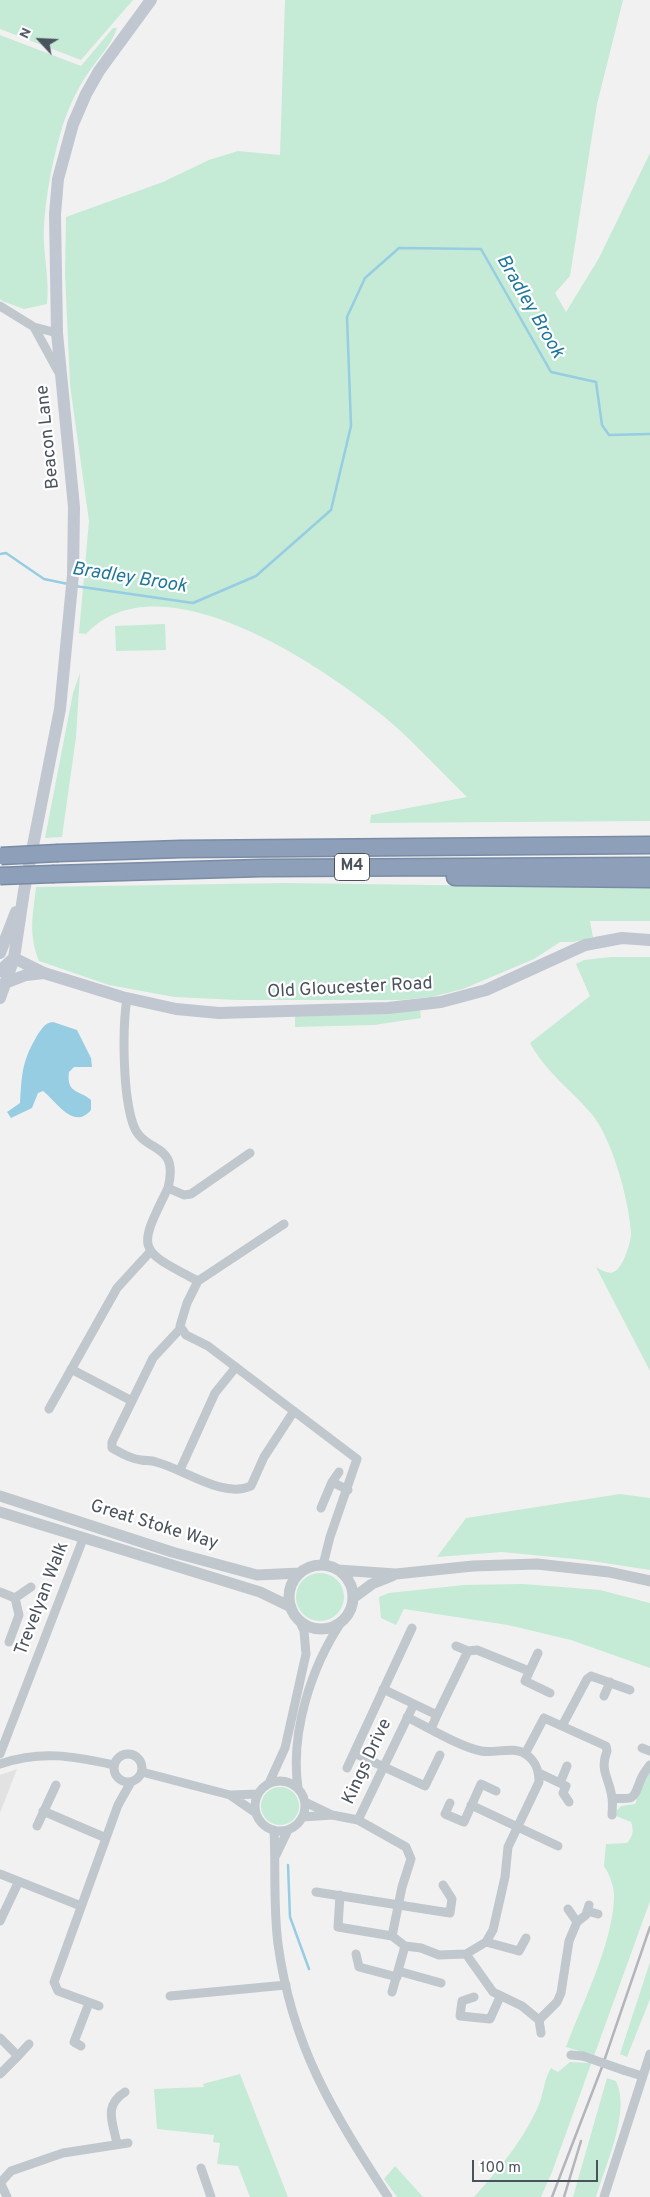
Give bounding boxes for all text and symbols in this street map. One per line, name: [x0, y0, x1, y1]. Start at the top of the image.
north arrow: [15, 15, 65, 65]
text: N: [16, 25, 36, 42]
water label: Bradley Brook: [490, 251, 568, 363]
street label: Beacon Lane: [33, 384, 65, 490]
water label: Bradley Brook: [70, 559, 188, 599]
road number: M4: [334, 854, 370, 880]
street label: Old Gloucester Road: [267, 974, 433, 1004]
street label: Great Stoke Way: [87, 1496, 221, 1556]
street label: Trevelyan Walk: [11, 1539, 75, 1659]
street label: Kings Drive: [339, 1716, 397, 1808]
scale bar: [475, 2150, 601, 2182]
text: 100 m: [480, 2159, 521, 2178]

